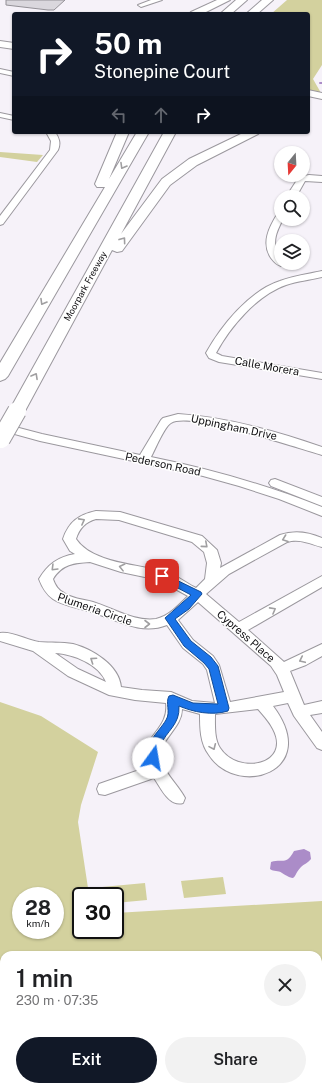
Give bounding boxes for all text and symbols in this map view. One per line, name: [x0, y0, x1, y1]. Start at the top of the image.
text: 50 m: [94, 27, 162, 60]
icon: right: [28, 28, 80, 80]
text: Stonepine Court: [94, 61, 230, 82]
icon: left: [108, 104, 130, 126]
icon: ahead: [150, 104, 172, 126]
icon: right: [192, 104, 214, 126]
north arrow: [274, 146, 310, 182]
map controls: [274, 146, 310, 270]
one-way arrow: [121, 162, 128, 169]
button: search: [274, 190, 310, 226]
button: layers: [274, 234, 310, 270]
one-way arrow: [118, 238, 125, 245]
street label: Moorpark Freeway: [61, 249, 109, 323]
one-way arrow: [41, 298, 48, 305]
street label: Calle Morera: [234, 354, 300, 378]
one-way arrow: [31, 373, 38, 381]
street label: Uppingham Drive: [190, 412, 278, 442]
street label: Pederson Road: [124, 450, 202, 478]
one-way arrow: [78, 518, 85, 525]
one-way arrow: [281, 534, 288, 542]
one-way arrow: [200, 541, 208, 548]
pin: [145, 559, 179, 593]
one-way arrow: [51, 563, 59, 571]
one-way arrow: [119, 564, 125, 572]
icon: arrive: [151, 565, 173, 587]
street label: Plumeria Circle: [56, 591, 134, 627]
one-way arrow: [269, 607, 276, 615]
street label: Cypress Place: [215, 608, 277, 664]
one-way arrow: [144, 620, 150, 628]
one-way arrow: [299, 655, 306, 663]
one-way arrow: [91, 658, 98, 665]
position arrow: [132, 737, 174, 779]
one-way arrow: [208, 742, 216, 750]
speed limit sign: 30: [72, 887, 124, 939]
text: 28: [25, 896, 51, 920]
text: km/h: [26, 917, 50, 929]
text: 1 min: [16, 964, 73, 992]
button: close: [264, 964, 306, 1006]
text: 230 m · 07:35: [16, 993, 98, 1008]
button: Exit: [16, 1037, 157, 1083]
button: Share: [165, 1037, 306, 1083]

